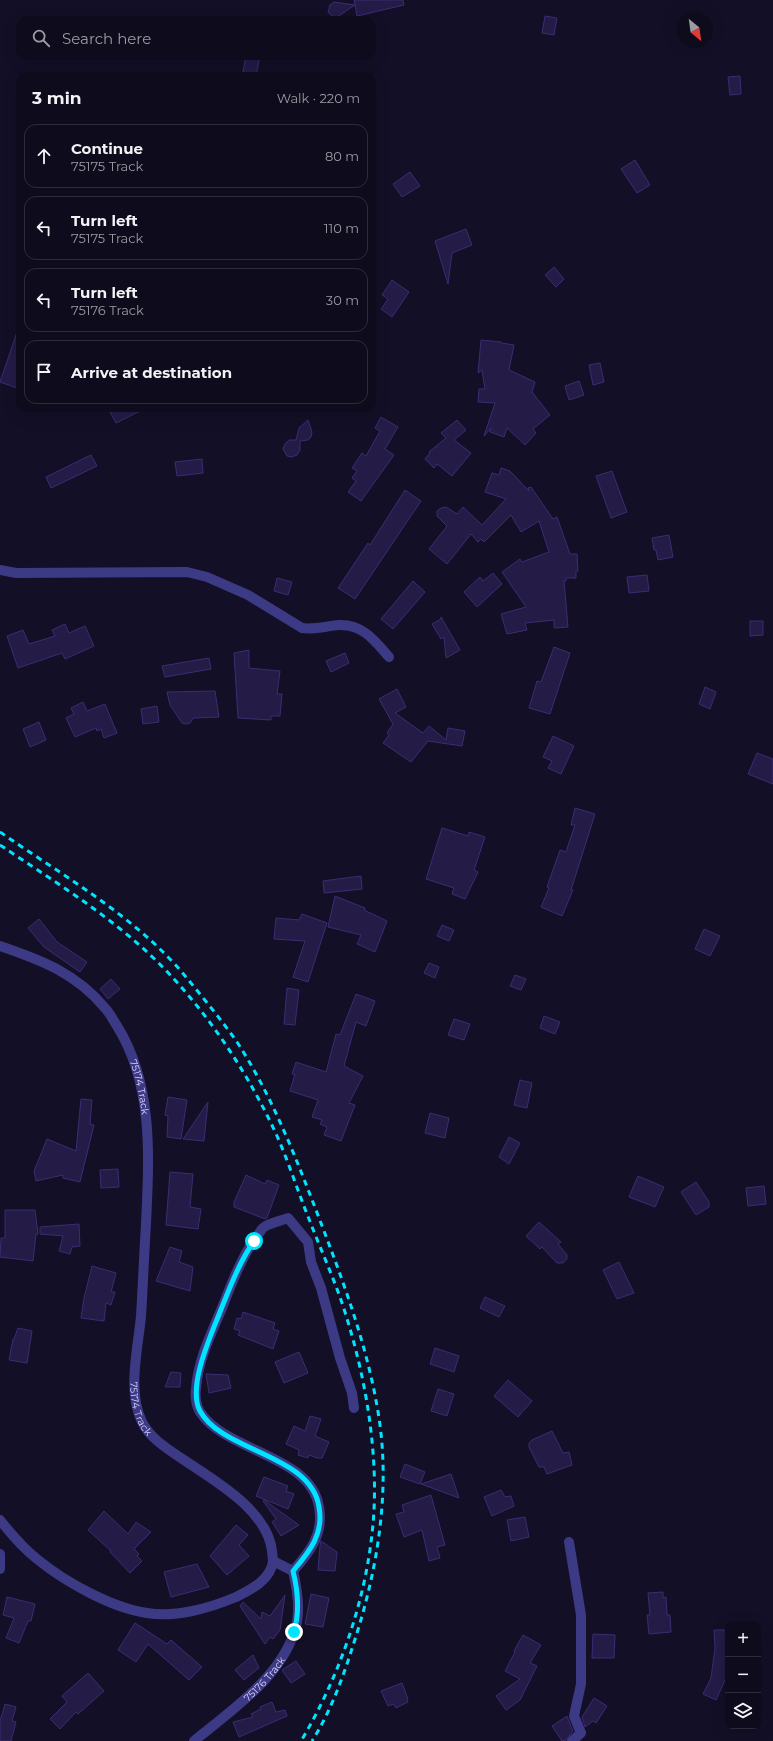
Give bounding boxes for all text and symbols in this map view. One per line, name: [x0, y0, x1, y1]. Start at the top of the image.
north arrow: [677, 12, 713, 48]
search box: [16, 16, 376, 60]
icon: search: [30, 27, 52, 49]
text: Search here: [62, 29, 151, 48]
text: 3 min: [32, 88, 82, 108]
text: Walk · 220 m: [277, 90, 360, 106]
text: Continue: [71, 139, 143, 158]
icon: ahead: [33, 145, 55, 167]
text: 80 m: [325, 148, 359, 164]
text: 75175 Track: [71, 158, 143, 174]
text: Turn left: [71, 211, 138, 230]
icon: left: [33, 217, 55, 239]
text: 110 m: [324, 220, 359, 236]
text: 75175 Track: [71, 230, 143, 246]
text: Turn left: [71, 283, 138, 302]
icon: left: [33, 289, 55, 311]
text: 30 m: [326, 292, 359, 308]
text: 75176 Track: [71, 302, 144, 318]
icon: arrive: [33, 361, 55, 383]
text: Arrive at destination: [71, 363, 232, 382]
street label: 75174 Track: [127, 1058, 152, 1115]
route start: [245, 1232, 263, 1250]
street label: 75174 Track: [128, 1382, 155, 1438]
map controls: [725, 1621, 761, 1729]
button: +: [725, 1621, 761, 1657]
route end: [285, 1623, 303, 1641]
street label: 75176 Track: [241, 1654, 288, 1704]
button: −: [725, 1657, 761, 1693]
button: layers: [725, 1693, 761, 1729]

